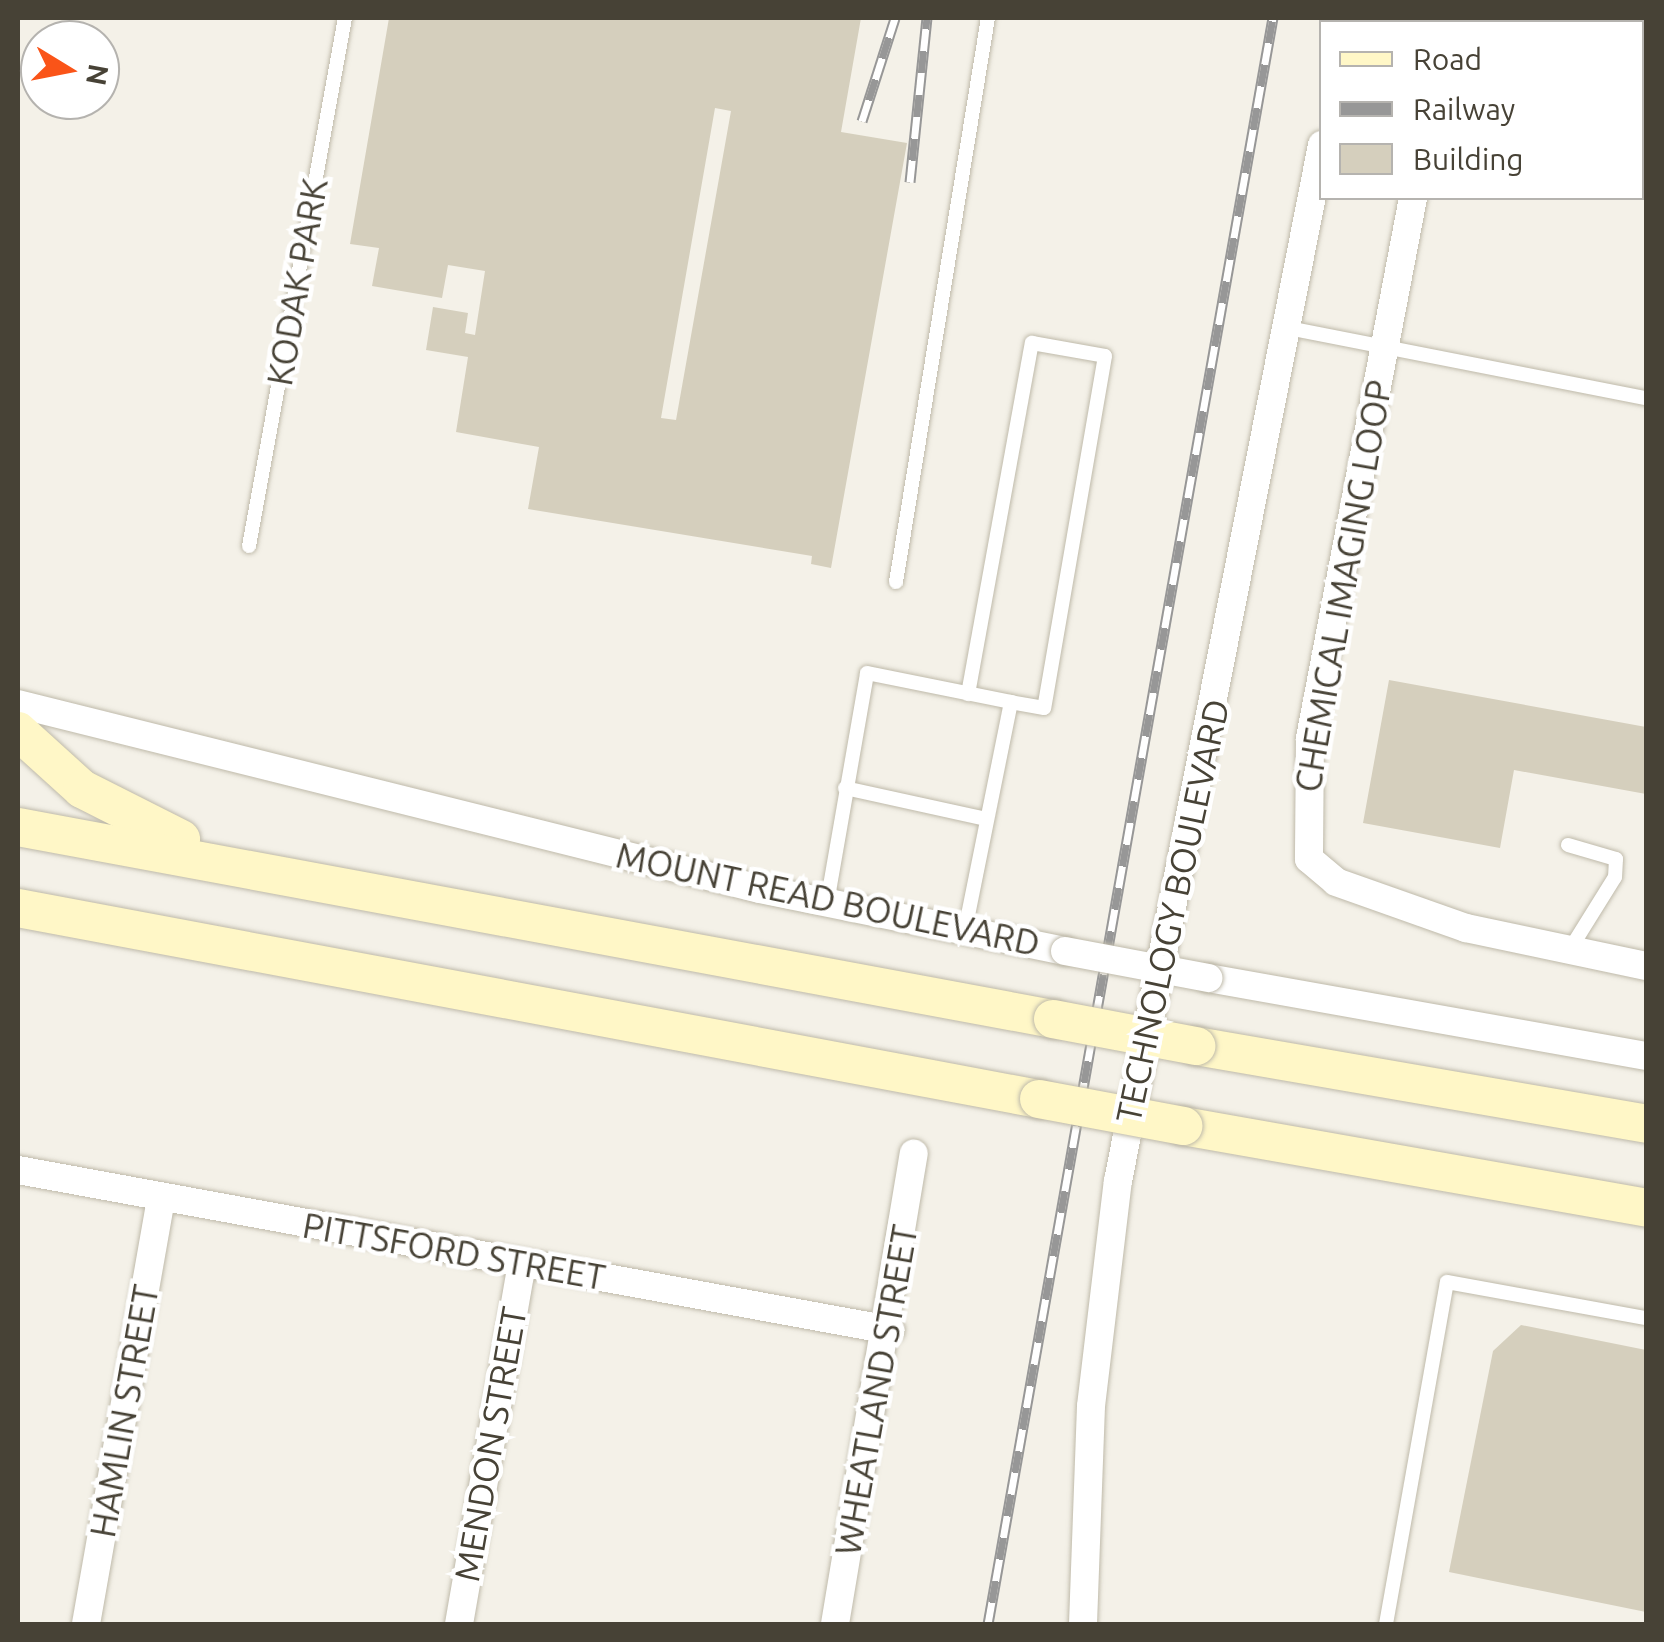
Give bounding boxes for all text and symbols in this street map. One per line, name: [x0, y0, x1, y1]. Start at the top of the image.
north arrow: [20, 20, 120, 120]
legend: [1319, 20, 1644, 200]
text: Road: [1413, 42, 1482, 76]
text: N: [81, 62, 115, 88]
text: Railway: [1413, 92, 1515, 126]
text: Building: [1413, 142, 1524, 176]
street label: KODAK PARK: [258, 175, 336, 389]
street label: CHEMICAL IMAGING LOOP: [1286, 377, 1400, 795]
street label: TECHNOLOGY BOULEVARD: [1107, 695, 1237, 1127]
street label: MOUNT READ BOULEVARD: [612, 834, 1044, 964]
street label: PITTSFORD STREET: [299, 1204, 609, 1298]
street label: WHEATLAND STREET: [826, 1222, 926, 1558]
street label: HAMLIN STREET: [81, 1281, 167, 1541]
street label: MENDON STREET: [445, 1303, 535, 1585]

